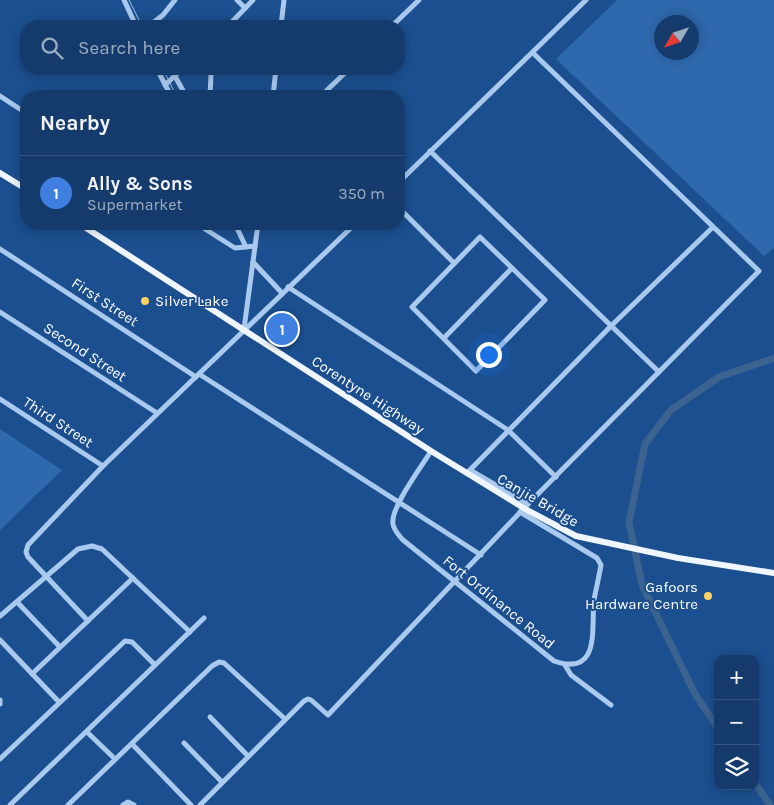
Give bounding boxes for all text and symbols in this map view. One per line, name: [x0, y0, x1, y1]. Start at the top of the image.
north arrow: [654, 15, 699, 60]
search box: [20, 20, 405, 75]
icon: search: [38, 34, 66, 62]
text: Search here: [78, 37, 180, 59]
text: Nearby: [40, 111, 110, 135]
text: Ally & Sons: [87, 173, 193, 195]
text: 1: [53, 184, 59, 203]
text: 350 m: [338, 184, 385, 203]
text: Supermarket: [87, 195, 183, 214]
street label: First Street: [68, 274, 142, 330]
place label: Silver Lake: [155, 292, 228, 310]
marker: Silver Lake: [139, 295, 151, 307]
pin: 1: [266, 310, 298, 348]
street label: Second Street: [40, 318, 130, 386]
your location: [476, 342, 502, 368]
street label: Corentyne Highway: [308, 352, 428, 438]
street label: Third Street: [20, 393, 97, 452]
street label: Canjie Bridge: [494, 469, 582, 531]
street label: Fort Ordinance Road: [439, 551, 559, 653]
place label: Gafoors Hardware Centre: [585, 578, 698, 613]
marker: Gafoors Hardware Centre: [702, 590, 714, 602]
map controls: [714, 655, 759, 790]
button: +: [714, 655, 759, 700]
button: −: [714, 700, 759, 745]
button: layers: [714, 745, 759, 790]

